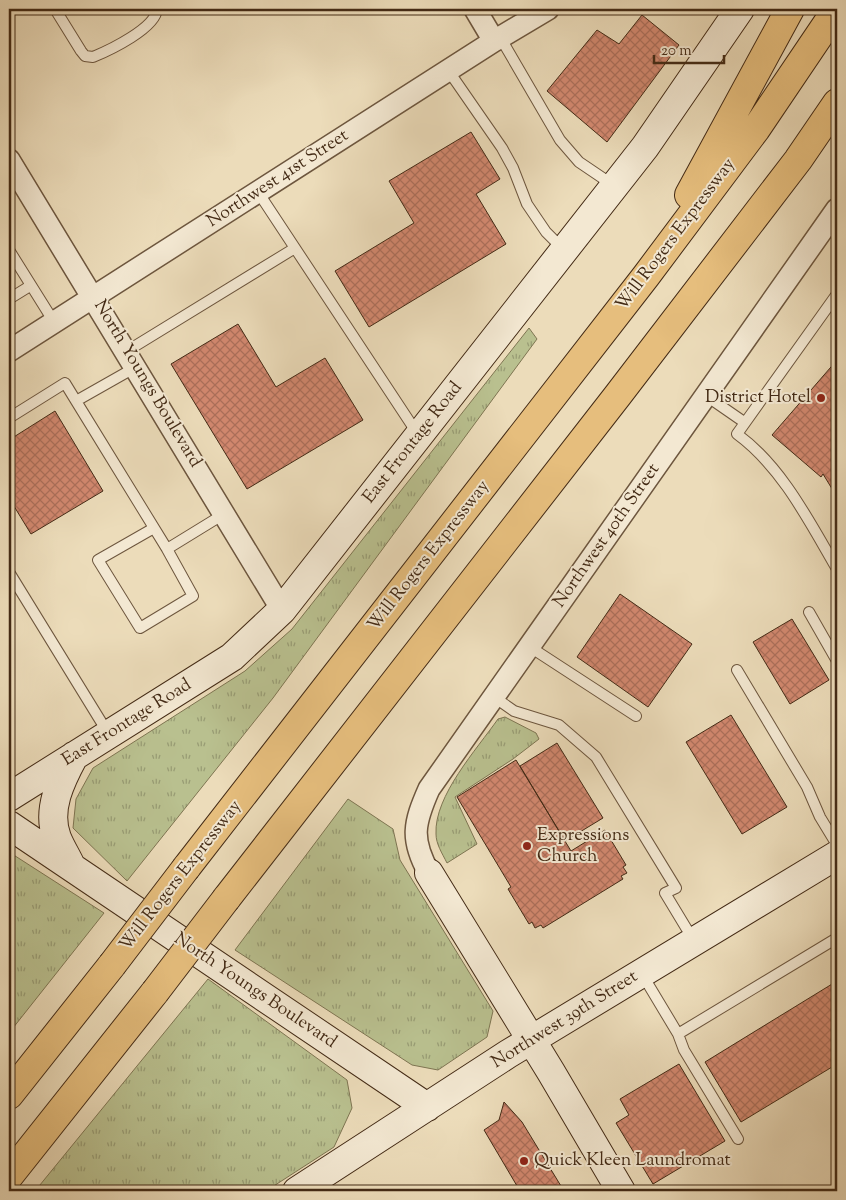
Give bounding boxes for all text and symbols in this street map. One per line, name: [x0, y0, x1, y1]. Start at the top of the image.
scale bar: [654, 32, 724, 64]
text: 20 m: [661, 41, 692, 62]
street label: Northwest 41st Street: [202, 123, 354, 235]
street label: Will Rogers Expressway: [610, 153, 742, 317]
street label: North Youngs Boulevard: [87, 295, 207, 473]
street label: East Frontage Road: [357, 376, 469, 510]
place label: District Hotel: [705, 385, 811, 411]
marker: District Hotel: [815, 392, 827, 404]
street label: Northwest 40th Street: [547, 458, 667, 614]
street label: Will Rogers Expressway: [362, 475, 496, 637]
street label: East Frontage Road: [57, 673, 197, 773]
street label: Will Rogers Expressway: [114, 795, 248, 957]
place label: Expressions Church: [537, 823, 629, 870]
marker: Expressions Church: [521, 840, 533, 852]
street label: North Youngs Boulevard: [168, 927, 342, 1055]
street label: Northwest 39th Street: [487, 964, 643, 1076]
place label: Quick Kleen Laundromat: [534, 1148, 731, 1174]
marker: Quick Kleen Laundromat: [518, 1155, 530, 1167]

